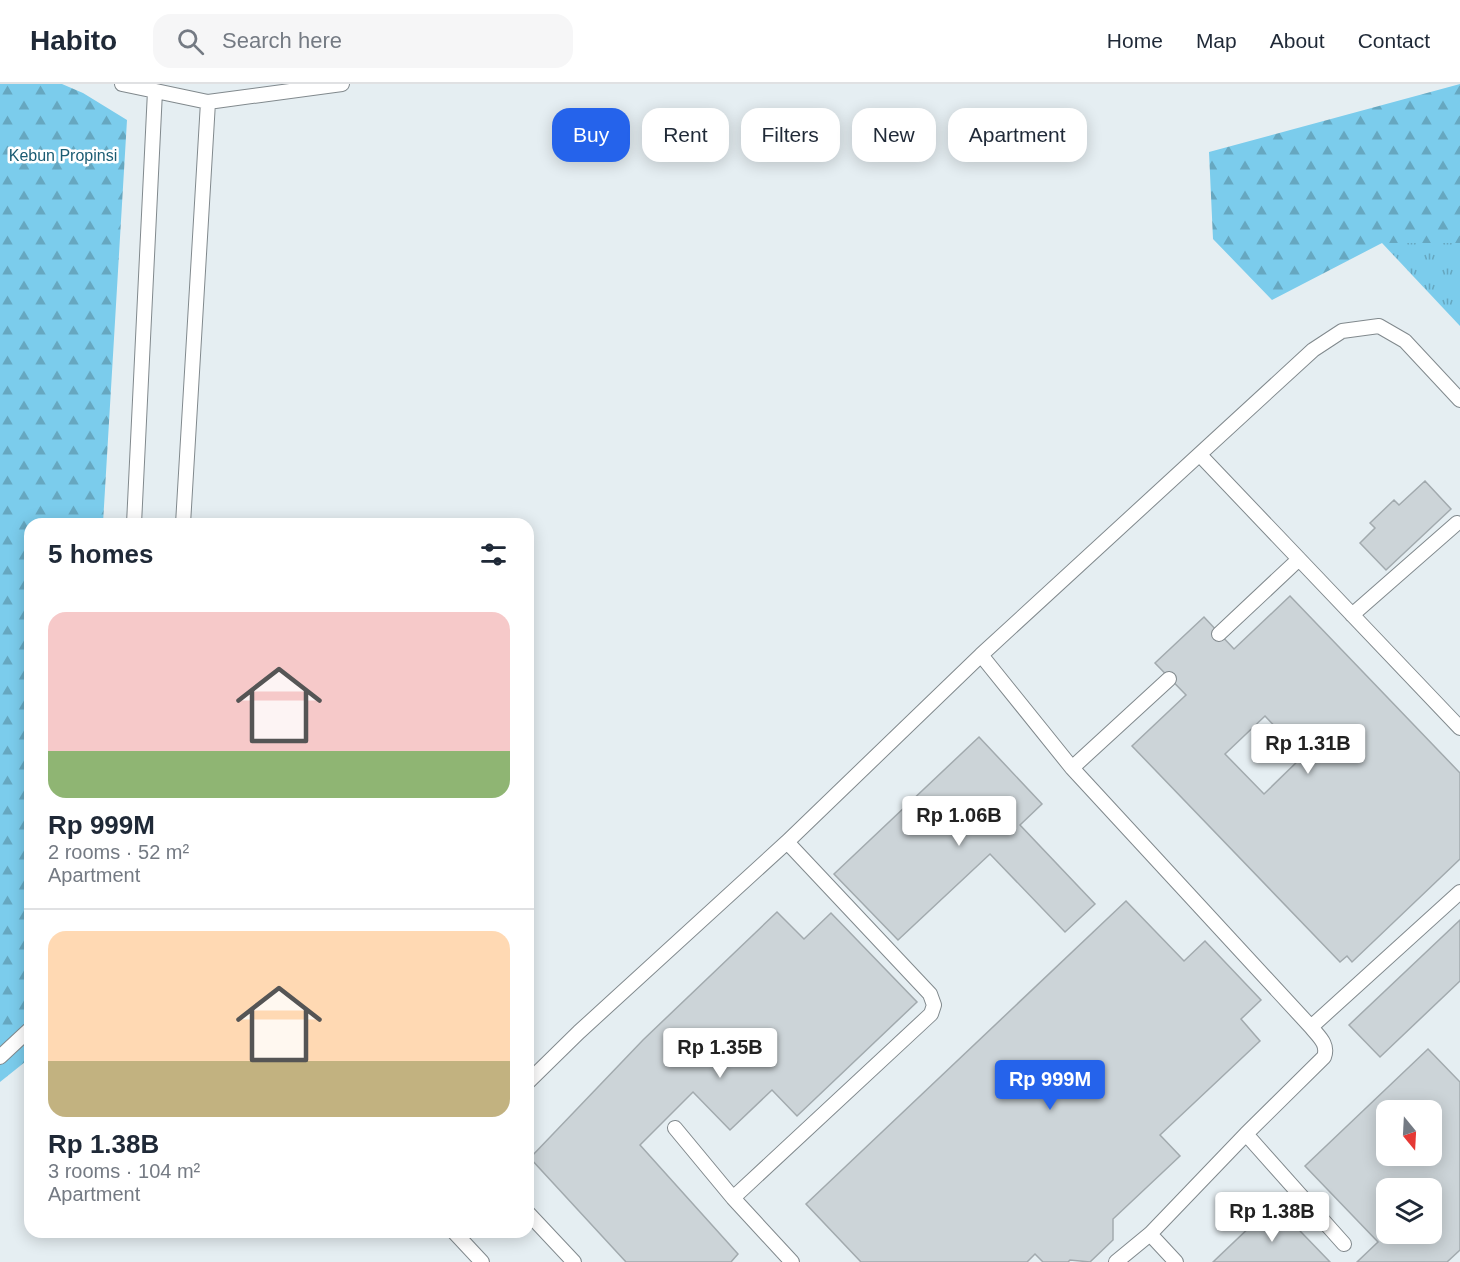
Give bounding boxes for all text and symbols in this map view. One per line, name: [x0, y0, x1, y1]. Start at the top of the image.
search box: [153, 14, 573, 68]
text: Habito: [30, 25, 117, 56]
icon: search: [174, 25, 207, 58]
text: Search here: [222, 28, 342, 53]
text: Home: [1107, 29, 1163, 52]
text: Map: [1196, 29, 1237, 52]
text: About: [1270, 29, 1325, 52]
text: Contact: [1358, 29, 1430, 52]
chip: Buy: [552, 108, 630, 162]
chip: Rent: [642, 108, 729, 162]
chip: Filters: [741, 108, 840, 162]
chip: New: [852, 108, 936, 162]
chip: Apartment: [948, 108, 1087, 162]
park label: Kebun Propinsi: [9, 147, 117, 164]
icon: filters: [477, 538, 510, 571]
text: 5 homes: [48, 539, 154, 569]
icon: home: [225, 651, 333, 759]
pin: Rp 1.31B: [1246, 724, 1370, 775]
text: Rp 1.31B: [1265, 732, 1351, 754]
pin: Rp 1.06B: [897, 796, 1021, 847]
text: Rp 1.06B: [916, 804, 1002, 826]
text: Rp 999M: [48, 810, 155, 840]
text: 2 rooms · 52 m²: [48, 841, 189, 863]
text: Apartment: [48, 864, 140, 886]
icon: home: [225, 970, 333, 1078]
pin: Rp 1.35B: [658, 1028, 782, 1079]
text: Rp 1.35B: [677, 1036, 763, 1058]
pin: Rp 999M: [995, 1060, 1105, 1111]
text: Rp 999M: [1009, 1068, 1091, 1090]
north arrow: [1376, 1100, 1442, 1166]
map controls: [1376, 1100, 1442, 1244]
text: Rp 1.38B: [48, 1129, 159, 1159]
text: 3 rooms · 104 m²: [48, 1160, 200, 1182]
button: layers: [1376, 1178, 1442, 1244]
text: Apartment: [48, 1183, 140, 1205]
pin: Rp 1.38B: [1210, 1192, 1334, 1243]
text: Rp 1.38B: [1229, 1200, 1315, 1222]

